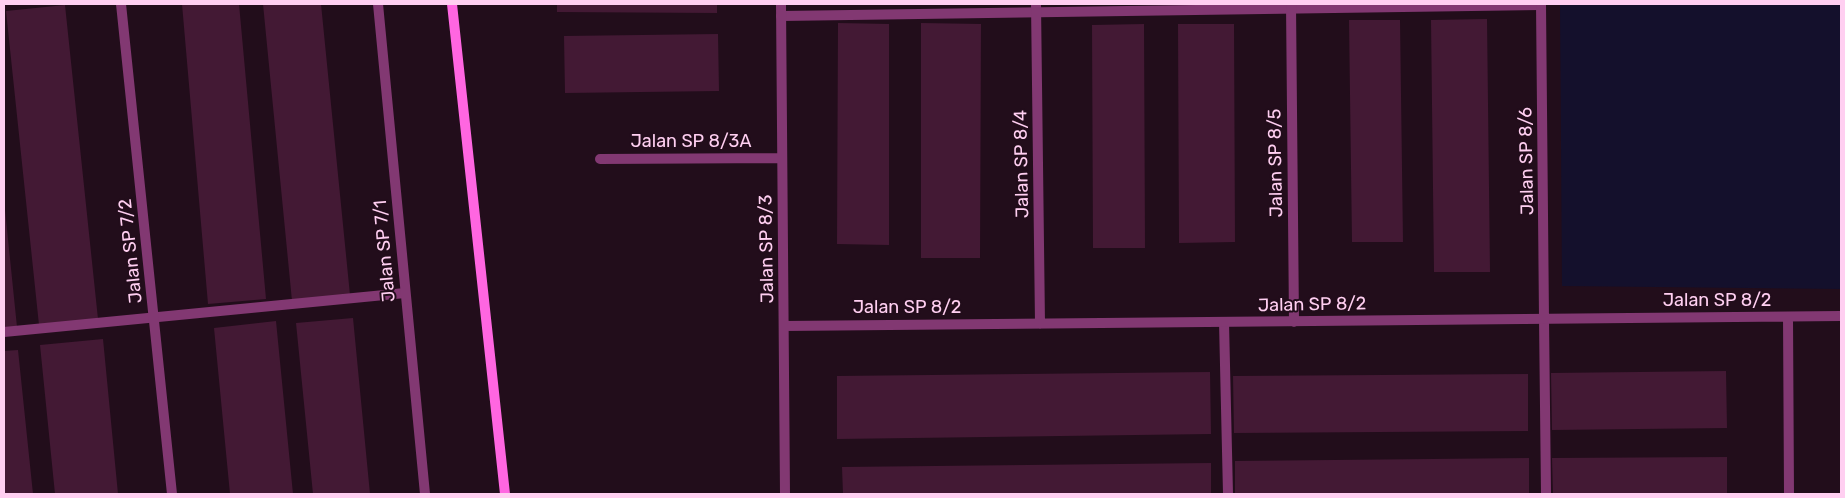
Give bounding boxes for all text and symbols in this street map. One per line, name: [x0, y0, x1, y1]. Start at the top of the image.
street label: Jalan SP 8/6: [1515, 107, 1539, 215]
street label: Jalan SP 8/5: [1264, 108, 1288, 218]
street label: Jalan SP 8/4: [1010, 110, 1034, 218]
street label: Jalan SP 8/3A: [631, 131, 751, 153]
street label: Jalan SP 8/3: [755, 194, 779, 304]
street label: Jalan SP 7/2: [115, 198, 147, 304]
street label: Jalan SP 7/1: [370, 199, 400, 303]
street label: Jalan SP 8/2: [1663, 290, 1771, 312]
street label: Jalan SP 8/2: [1258, 293, 1366, 317]
street label: Jalan SP 8/2: [853, 297, 961, 319]

